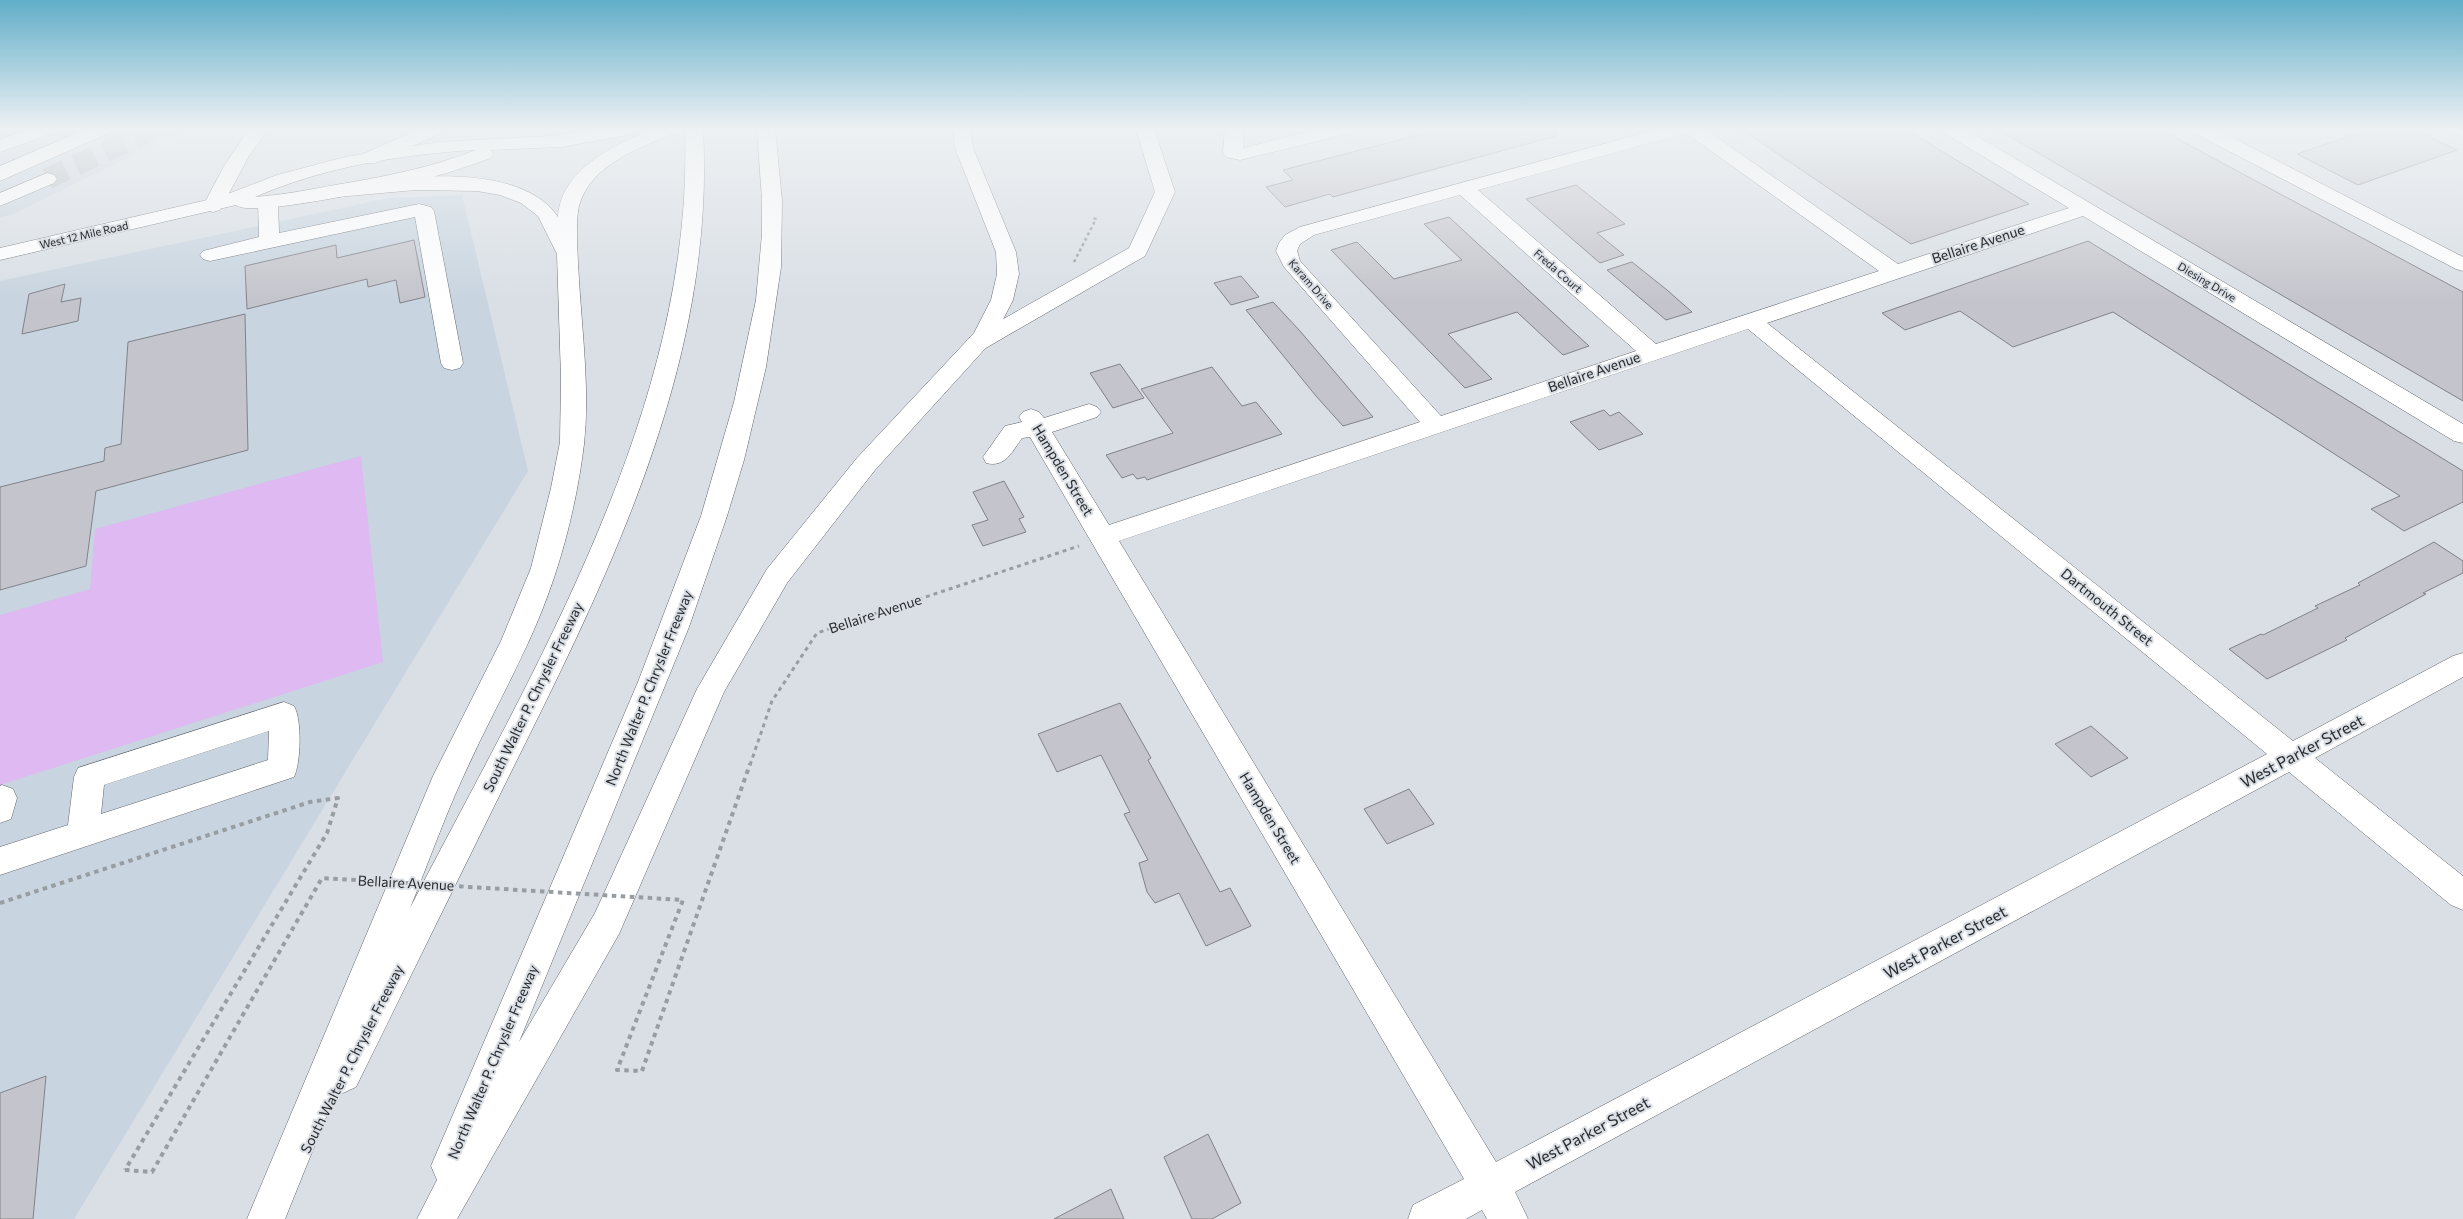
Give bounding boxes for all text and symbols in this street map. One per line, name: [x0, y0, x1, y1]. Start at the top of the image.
street label: West 12 Mile Road: [38, 218, 129, 251]
street label: Bellaire Avenue: [1929, 221, 2026, 267]
street label: Freda Court: [1532, 246, 1585, 295]
street label: Karam Drive: [1286, 256, 1337, 311]
street label: Diesing Drive: [2176, 259, 2239, 304]
street label: Bellaire Avenue: [1545, 348, 1642, 395]
street label: Hampden Street: [1029, 421, 1098, 519]
street label: Dartmouth Street: [2058, 564, 2157, 649]
street label: North Walter P. Chrysler Freeway: [601, 588, 696, 788]
street label: Bellaire Avenue: [826, 591, 923, 637]
street label: South Walter P. Chrysler Freeway: [479, 599, 586, 794]
street label: West Parker Street: [2237, 710, 2367, 791]
street label: Hampden Street: [1236, 769, 1305, 867]
street label: Bellaire Avenue: [357, 871, 455, 894]
street label: West Parker Street: [1880, 901, 2010, 982]
street label: South Walter P. Chrysler Freeway: [297, 962, 407, 1156]
street label: North Walter P. Chrysler Freeway: [444, 962, 541, 1161]
street label: West Parker Street: [1523, 1092, 1653, 1173]

